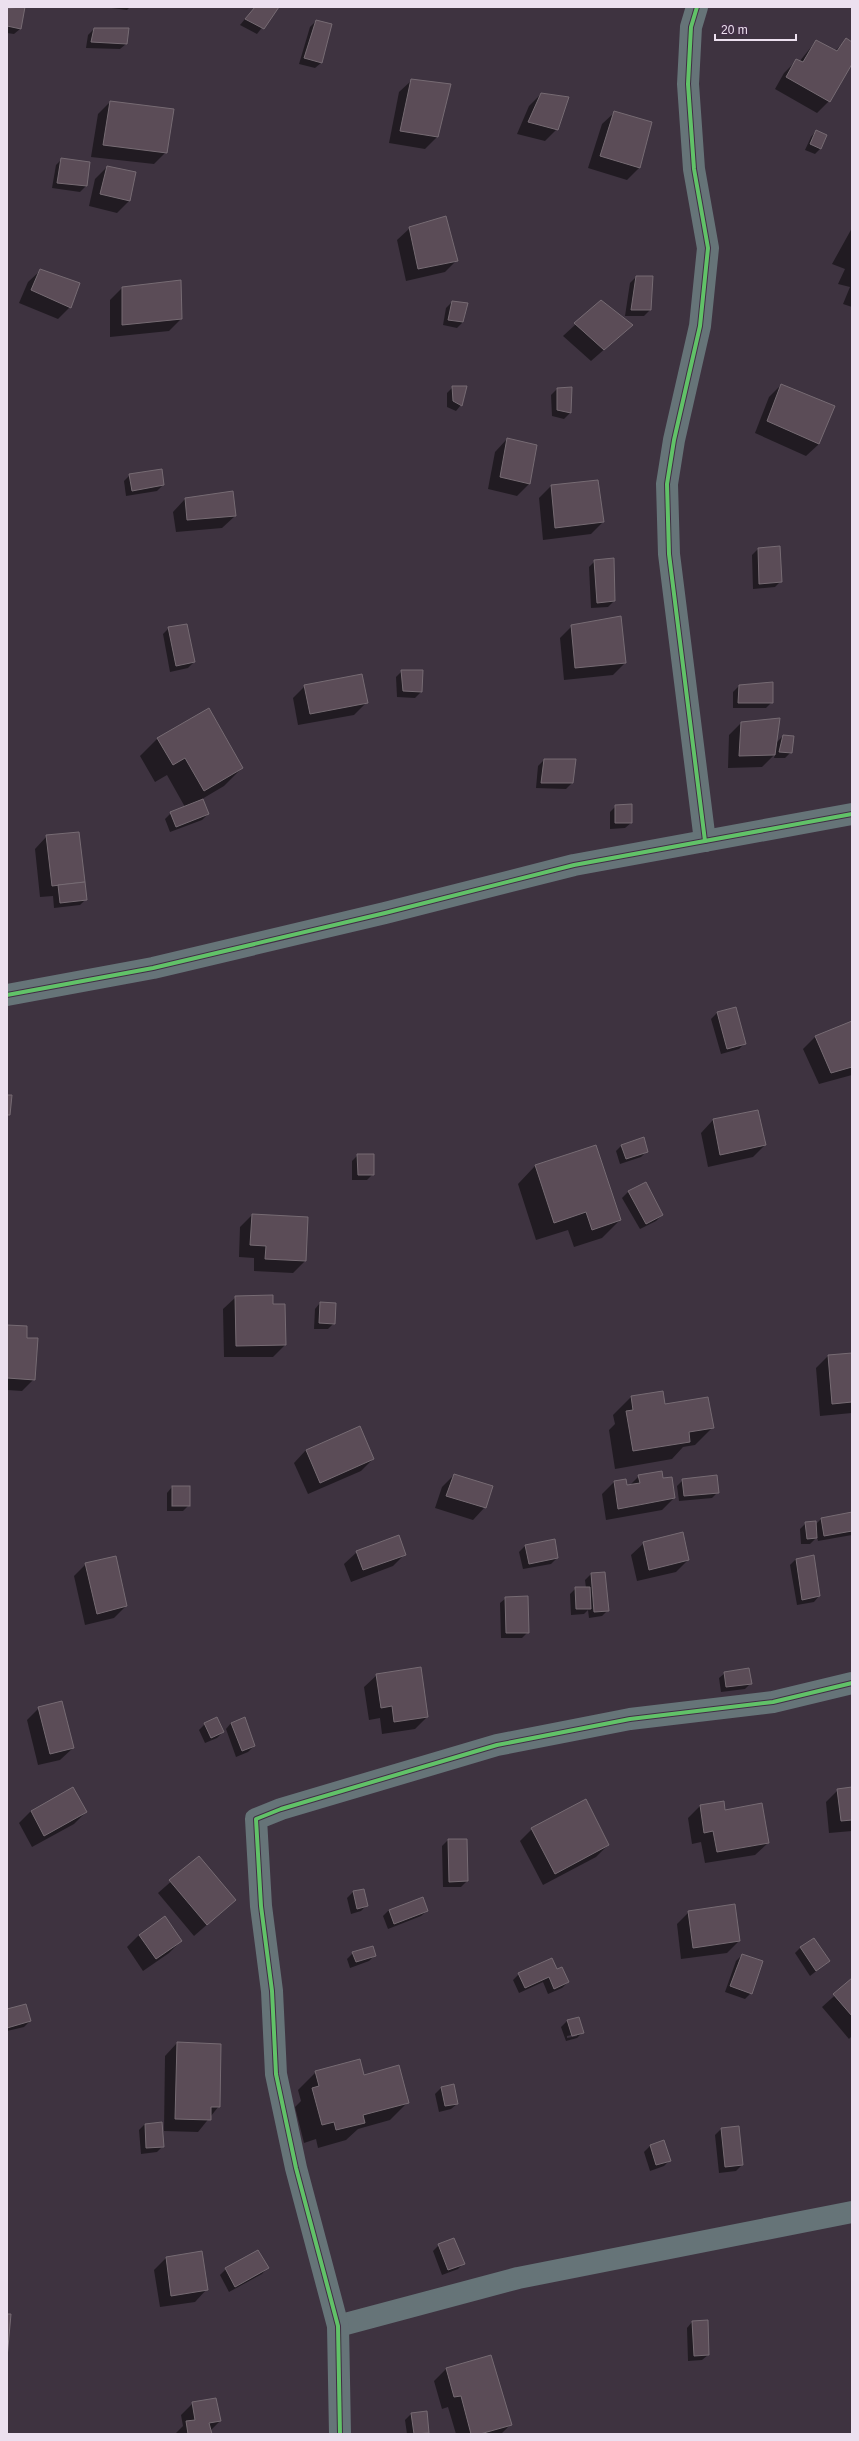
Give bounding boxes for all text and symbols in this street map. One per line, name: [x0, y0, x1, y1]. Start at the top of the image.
scale bar: [715, 16, 796, 42]
text: 20 m: [721, 23, 748, 37]

